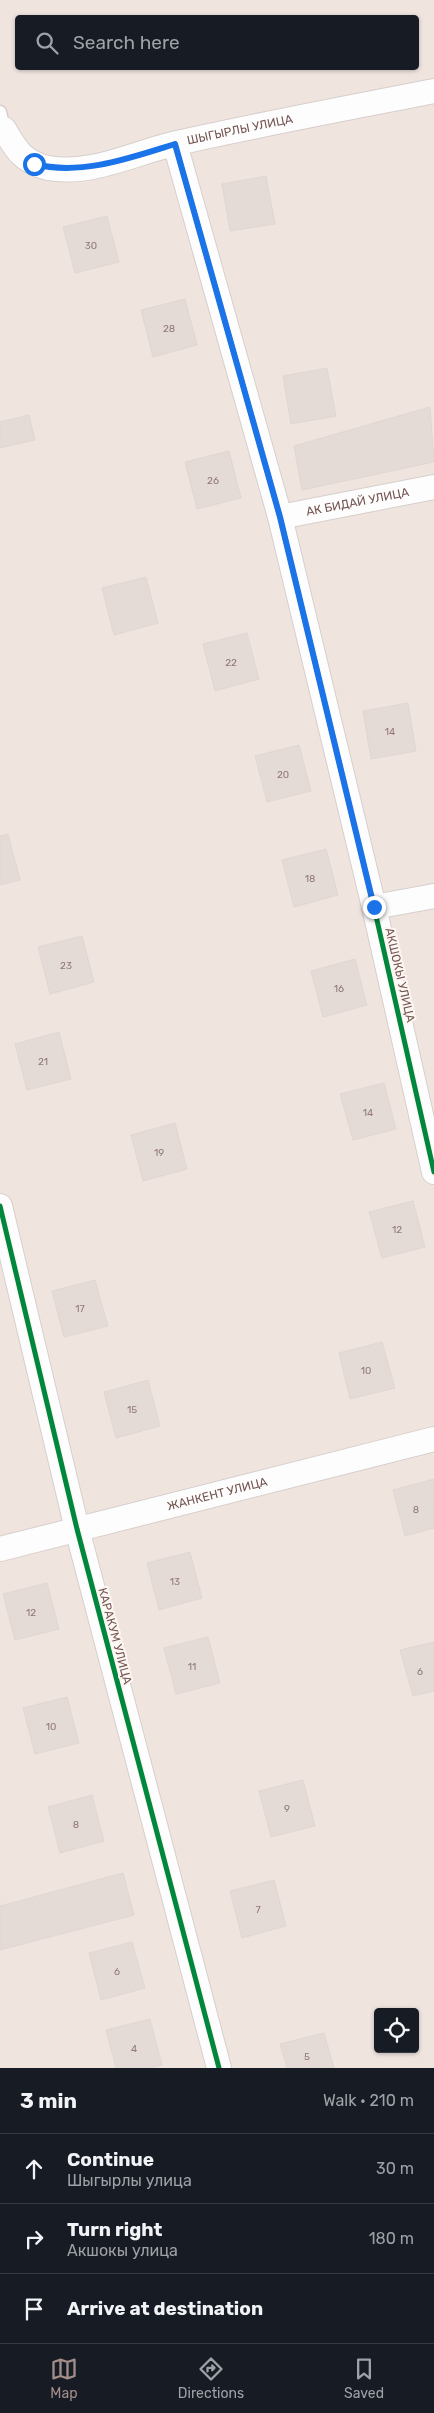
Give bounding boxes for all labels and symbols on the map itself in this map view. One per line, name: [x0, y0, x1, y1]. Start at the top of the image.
street label: ШЫГЫРЛЫ УЛИЦА: [186, 112, 294, 148]
route start: [23, 153, 46, 176]
house number: 30: [85, 240, 97, 252]
house number: 28: [163, 323, 175, 335]
house number: 26: [207, 475, 219, 487]
street label: АК БИДАЙ УЛИЦА: [305, 485, 410, 519]
house number: 22: [225, 657, 237, 669]
house number: 14: [385, 726, 395, 738]
house number: 20: [277, 769, 289, 781]
house number: 18: [305, 873, 315, 885]
route end: [363, 896, 386, 919]
street label: АКШОКЫ УЛИЦА: [382, 926, 418, 1024]
house number: 23: [60, 960, 72, 972]
house number: 16: [334, 983, 344, 995]
house number: 21: [38, 1056, 48, 1068]
house number: 14: [363, 1107, 373, 1119]
house number: 19: [154, 1147, 164, 1159]
house number: 12: [392, 1224, 402, 1236]
house number: 17: [75, 1303, 85, 1315]
house number: 10: [361, 1365, 371, 1377]
house number: 15: [127, 1404, 137, 1416]
street label: ЖАНКЕНТ УЛИЦА: [166, 1475, 269, 1513]
house number: 8: [413, 1504, 419, 1516]
house number: 13: [170, 1576, 180, 1588]
street label: КАРАКУМ УЛИЦА: [95, 1586, 135, 1686]
house number: 12: [26, 1607, 36, 1619]
house number: 11: [188, 1661, 196, 1673]
house number: 6: [417, 1666, 423, 1678]
house number: 10: [46, 1721, 56, 1733]
house number: 9: [284, 1803, 290, 1815]
house number: 8: [73, 1819, 79, 1831]
house number: 7: [255, 1904, 261, 1916]
house number: 6: [114, 1966, 120, 1978]
house number: 4: [131, 2043, 137, 2055]
house number: 5: [304, 2051, 310, 2063]

